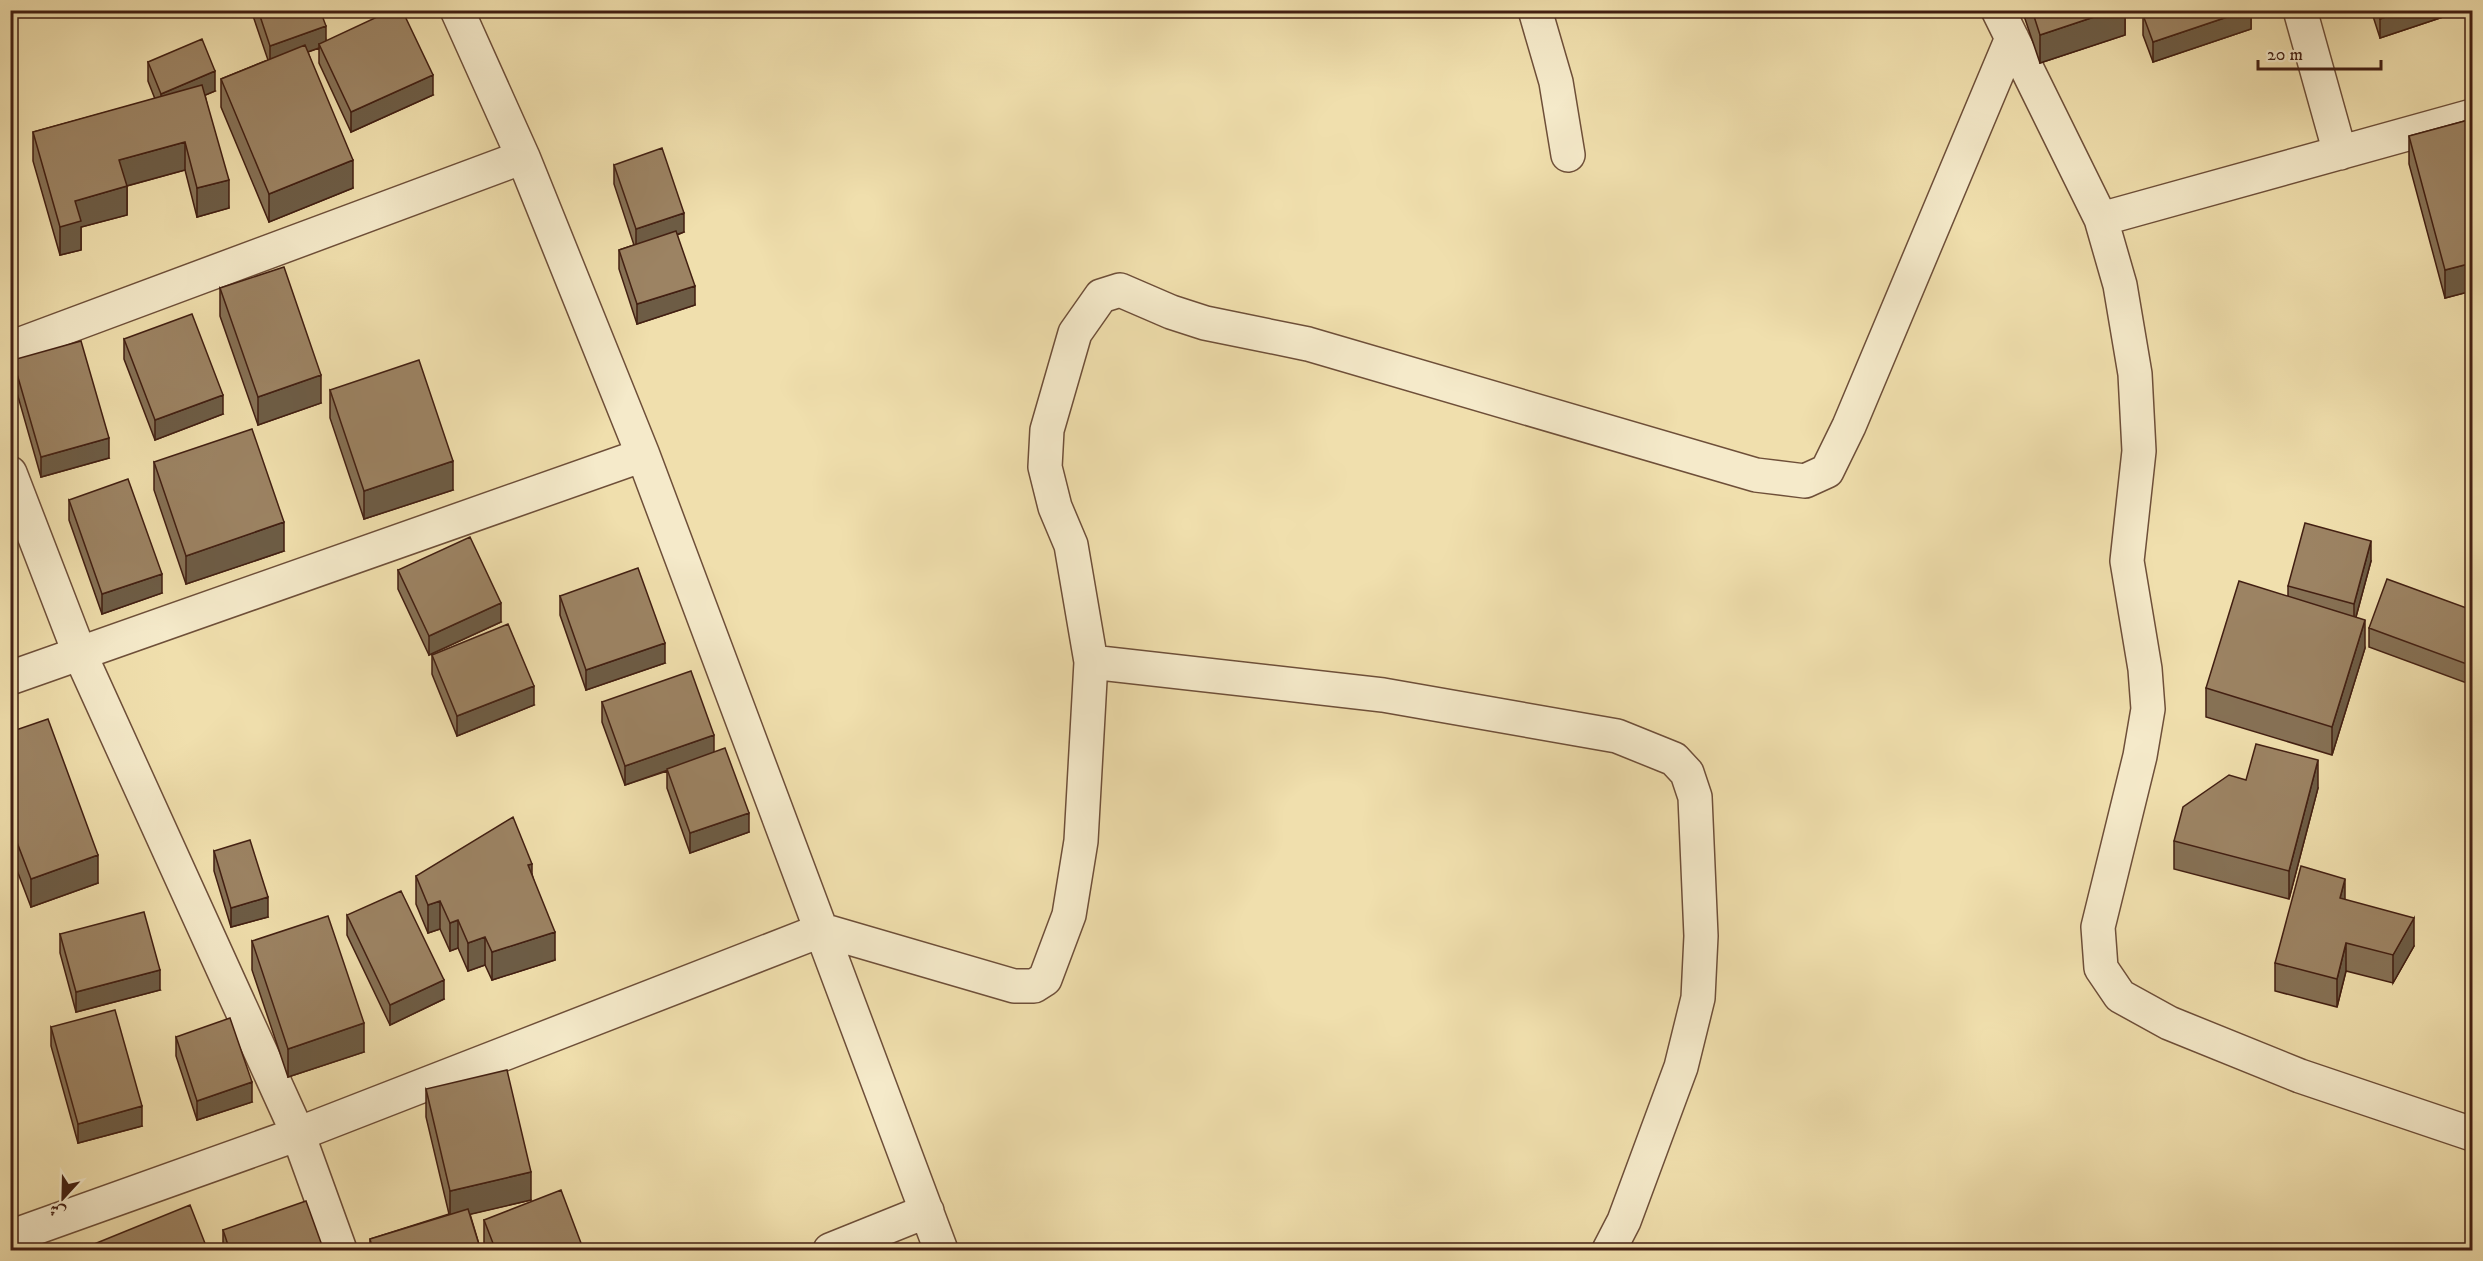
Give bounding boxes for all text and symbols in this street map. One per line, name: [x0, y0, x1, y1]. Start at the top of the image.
scale bar: [2258, 33, 2381, 71]
text: 20 m: [2267, 44, 2303, 66]
north arrow: [33, 1168, 93, 1228]
text: ش: [47, 1199, 69, 1223]

